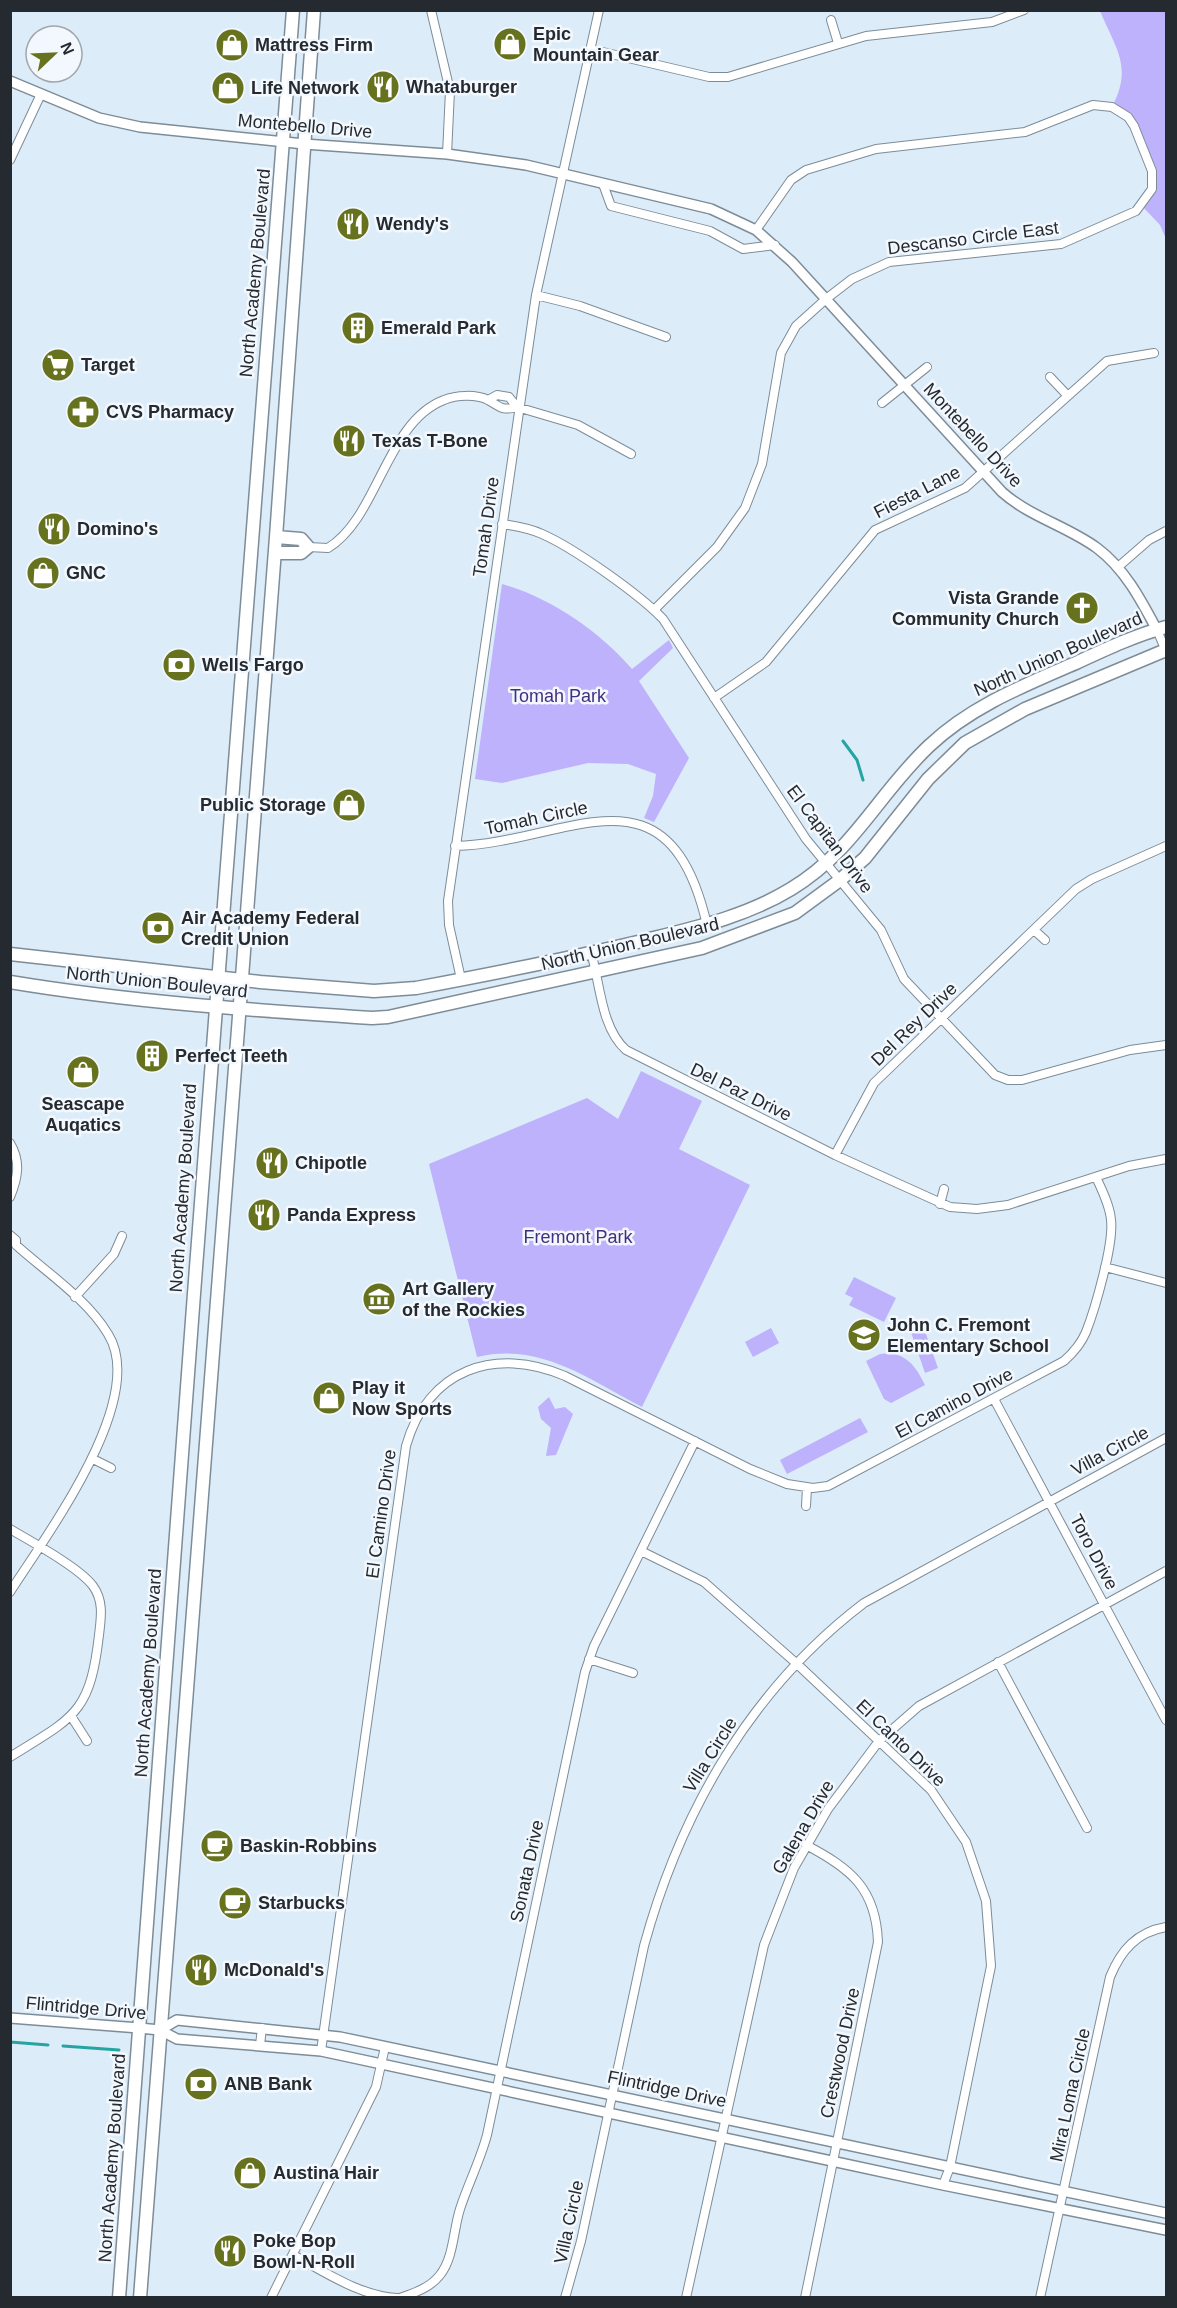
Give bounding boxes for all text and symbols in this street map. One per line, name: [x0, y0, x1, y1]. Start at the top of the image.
north arrow: [24, 24, 84, 84]
place label: Epic Mountain Gear: [533, 24, 659, 65]
shop icon: Epic Mountain Gear: [492, 26, 528, 62]
shop icon: Mattress Firm: [214, 27, 250, 63]
place label: Mattress Firm: [255, 35, 373, 55]
text: N: [57, 40, 77, 57]
restaurant icon: Whataburger: [365, 69, 401, 105]
shop icon: Life Network: [210, 70, 246, 106]
place label: Whataburger: [406, 77, 517, 97]
place label: Life Network: [251, 78, 360, 98]
street label: Montebello Drive: [237, 110, 373, 142]
street label: North Academy Boulevard: [236, 168, 274, 378]
restaurant icon: Wendy's: [335, 206, 371, 242]
place label: Wendy's: [376, 214, 449, 234]
street label: Descanso Circle East: [886, 218, 1060, 258]
building icon: Emerald Park: [340, 310, 376, 346]
place label: Emerald Park: [381, 318, 497, 338]
supermarket icon: Target: [40, 347, 76, 383]
place label: Target: [81, 355, 135, 375]
street label: Montebello Drive: [920, 379, 1026, 491]
pharmacy icon: CVS Pharmacy: [65, 394, 101, 430]
place label: CVS Pharmacy: [106, 402, 234, 422]
restaurant icon: Texas T-Bone: [331, 423, 367, 459]
place label: Texas T-Bone: [372, 431, 488, 451]
street label: Fiesta Lane: [871, 462, 963, 522]
street label: Tomah Drive: [469, 476, 503, 578]
restaurant icon: Domino's: [36, 511, 72, 547]
place label: Domino's: [77, 519, 158, 539]
shop icon: GNC: [25, 555, 61, 591]
place label: GNC: [66, 563, 106, 583]
place label: Vista Grande Community Church: [892, 588, 1059, 629]
church icon: Vista Grande Community Church: [1064, 590, 1100, 626]
street label: North Union Boulevard: [971, 608, 1145, 700]
bank icon: Wells Fargo: [161, 647, 197, 683]
place label: Wells Fargo: [202, 655, 304, 675]
park label: Tomah Park: [510, 686, 607, 706]
street label: El Capitan Drive: [783, 781, 877, 897]
shop icon: Public Storage: [331, 787, 367, 823]
place label: Public Storage: [200, 795, 326, 815]
street label: Tomah Circle: [483, 797, 589, 839]
place label: Air Academy Federal Credit Union: [181, 908, 359, 949]
bank icon: Air Academy Federal Credit Union: [140, 910, 176, 946]
street label: North Union Boulevard: [539, 914, 721, 974]
street label: North Union Boulevard: [65, 963, 249, 1001]
street label: Del Rey Drive: [867, 978, 961, 1070]
building icon: Perfect Teeth: [134, 1038, 170, 1074]
place label: Perfect Teeth: [175, 1046, 288, 1066]
shop icon: Seascape Auqatics: [65, 1054, 101, 1090]
street label: Del Paz Drive: [687, 1059, 795, 1125]
street label: North Academy Boulevard: [166, 1083, 200, 1293]
place label: Seascape Auqatics: [41, 1094, 125, 1135]
restaurant icon: Chipotle: [254, 1145, 290, 1181]
place label: Chipotle: [295, 1153, 367, 1173]
restaurant icon: Panda Express: [246, 1197, 282, 1233]
place label: Panda Express: [287, 1205, 416, 1225]
park label: Fremont Park: [523, 1227, 634, 1247]
place label: Art Gallery of the Rockies: [402, 1279, 525, 1320]
museum icon: Art Gallery of the Rockies: [361, 1281, 397, 1317]
place label: John C. Fremont Elementary School: [887, 1315, 1049, 1356]
school or university icon: John C. Fremont Elementary School: [846, 1317, 882, 1353]
street label: El Camino Drive: [892, 1364, 1016, 1442]
place label: Play it Now Sports: [352, 1378, 452, 1419]
shop icon: Play it Now Sports: [311, 1380, 347, 1416]
street label: Villa Circle: [1068, 1422, 1152, 1480]
street label: El Camino Drive: [362, 1448, 400, 1580]
street label: Toro Drive: [1066, 1511, 1122, 1593]
street label: North Academy Boulevard: [131, 1568, 165, 1778]
street label: El Canto Drive: [852, 1696, 950, 1790]
street label: Villa Circle: [679, 1714, 741, 1796]
street label: Galena Drive: [768, 1777, 838, 1877]
street label: Sonata Drive: [506, 1818, 548, 1924]
cafe icon: Baskin-Robbins: [199, 1828, 235, 1864]
place label: Baskin-Robbins: [240, 1836, 377, 1856]
cafe icon: Starbucks: [217, 1885, 253, 1921]
place label: Starbucks: [258, 1893, 345, 1913]
restaurant icon: McDonald's: [183, 1952, 219, 1988]
place label: McDonald's: [224, 1960, 324, 1980]
street label: Crestwood Drive: [816, 1986, 864, 2120]
street label: Flintridge Drive: [25, 1993, 147, 2023]
street label: Mira Loma Circle: [1046, 2026, 1094, 2164]
street label: North Academy Boulevard: [95, 2053, 129, 2263]
bank icon: ANB Bank: [183, 2066, 219, 2102]
street label: Flintridge Drive: [606, 2067, 728, 2111]
place label: ANB Bank: [224, 2074, 313, 2094]
shop icon: Austina Hair: [232, 2155, 268, 2191]
place label: Austina Hair: [273, 2163, 379, 2183]
street label: Villa Circle: [550, 2178, 588, 2266]
place label: Poke Bop Bowl-N-Roll: [253, 2231, 355, 2272]
restaurant icon: Poke Bop Bowl-N-Roll: [212, 2233, 248, 2269]

